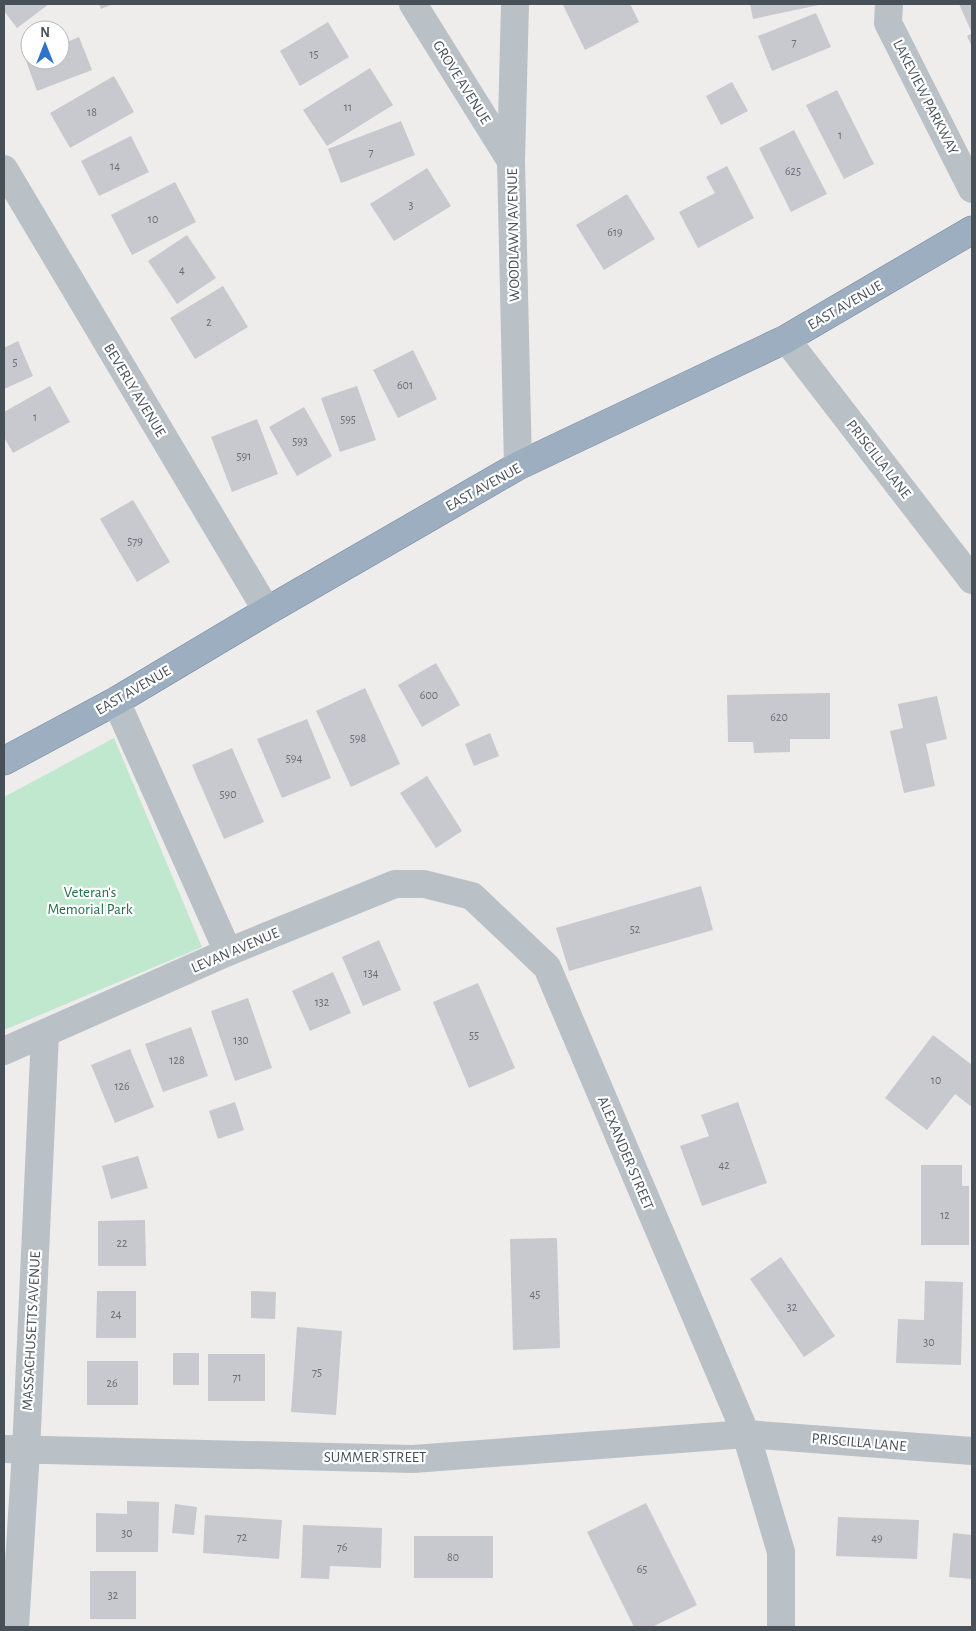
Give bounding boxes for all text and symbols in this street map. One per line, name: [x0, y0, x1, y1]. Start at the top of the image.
north arrow: [20, 20, 70, 70]
text: N: [40, 26, 50, 40]
house number: 7: [791, 36, 797, 48]
street label: LAKEVIEW PARKWAY: [890, 37, 961, 157]
street label: GROVE AVENUE: [430, 38, 493, 127]
house number: 15: [309, 48, 319, 60]
house number: 11: [344, 101, 352, 113]
house number: 18: [87, 106, 97, 118]
house number: 1: [838, 129, 842, 141]
house number: 7: [368, 146, 374, 158]
house number: 14: [110, 160, 120, 172]
house number: 625: [785, 165, 801, 177]
street label: WOODLAWN AVENUE: [505, 168, 522, 302]
house number: 3: [409, 199, 414, 211]
house number: 10: [148, 213, 158, 225]
house number: 619: [607, 226, 623, 238]
house number: 4: [179, 264, 185, 276]
street label: EAST AVENUE: [805, 278, 885, 333]
house number: 2: [206, 316, 212, 328]
street label: BEVERLY AVENUE: [101, 341, 168, 440]
house number: 5: [12, 356, 18, 368]
house number: 601: [397, 379, 413, 391]
house number: 1: [33, 411, 37, 423]
house number: 595: [340, 413, 356, 425]
street label: PRISCILLA LANE: [843, 417, 914, 501]
house number: 593: [292, 435, 308, 447]
house number: 591: [237, 450, 251, 462]
street label: EAST AVENUE: [443, 461, 523, 514]
house number: 579: [127, 535, 143, 547]
street label: EAST AVENUE: [93, 663, 173, 718]
house number: 600: [420, 689, 438, 701]
house number: 620: [770, 711, 788, 723]
house number: 598: [350, 732, 366, 744]
house number: 594: [286, 752, 302, 764]
house number: 590: [220, 788, 237, 800]
park label: Veteran's Memorial Park: [47, 885, 133, 917]
house number: 52: [630, 923, 641, 935]
street label: LEVAN AVENUE: [189, 925, 281, 976]
house number: 134: [364, 967, 379, 979]
house number: 132: [315, 996, 330, 1008]
house number: 55: [469, 1029, 479, 1041]
house number: 130: [233, 1034, 249, 1046]
house number: 128: [169, 1054, 185, 1066]
house number: 10: [931, 1074, 941, 1086]
house number: 126: [114, 1080, 130, 1092]
street label: ALEXANDER STREET: [595, 1094, 657, 1213]
house number: 42: [718, 1159, 730, 1171]
house number: 12: [940, 1209, 950, 1221]
house number: 22: [117, 1237, 128, 1249]
street label: MASSACHUSETTS AVENUE: [20, 1251, 43, 1411]
house number: 45: [530, 1288, 540, 1300]
house number: 32: [787, 1301, 798, 1313]
house number: 24: [110, 1308, 122, 1320]
house number: 30: [923, 1336, 935, 1348]
house number: 75: [312, 1366, 322, 1378]
house number: 71: [232, 1371, 242, 1383]
house number: 26: [106, 1377, 118, 1389]
street label: PRISCILLA LANE: [811, 1431, 907, 1454]
street label: SUMMER STREET: [324, 1450, 427, 1465]
house number: 30: [121, 1527, 133, 1539]
house number: 72: [237, 1531, 248, 1543]
house number: 49: [871, 1532, 883, 1544]
house number: 76: [337, 1541, 348, 1553]
house number: 80: [447, 1551, 459, 1563]
house number: 65: [637, 1563, 647, 1575]
house number: 32: [108, 1589, 119, 1601]

